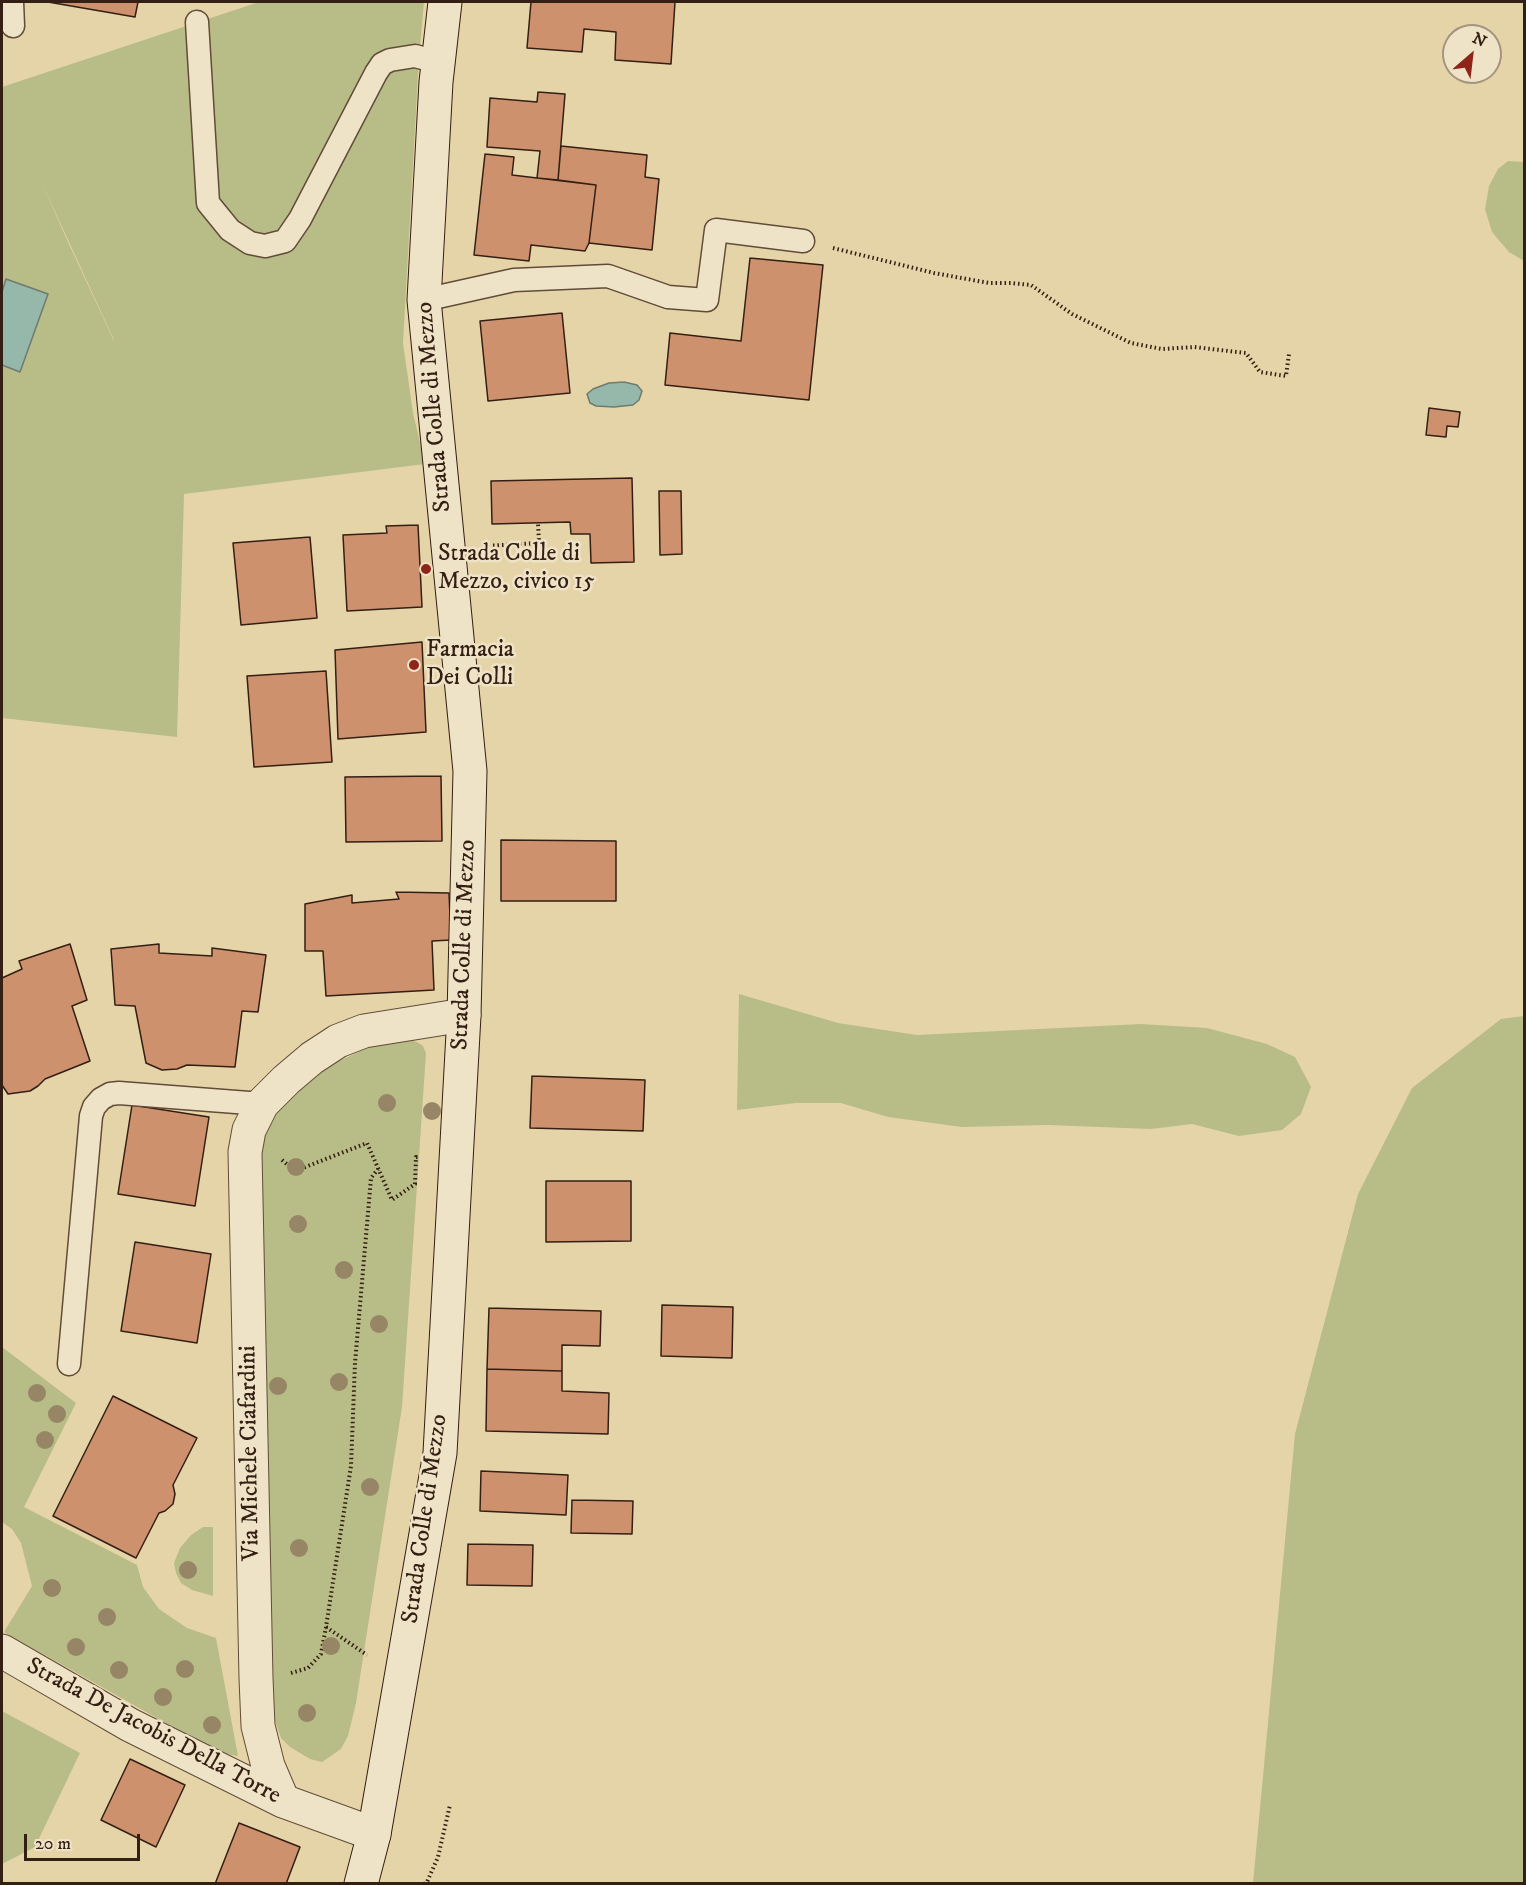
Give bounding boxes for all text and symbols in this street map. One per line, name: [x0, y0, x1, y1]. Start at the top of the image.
north arrow: [1442, 24, 1502, 84]
text: N: [1469, 28, 1490, 52]
street label: Strada Colle di Mezzo: [411, 301, 459, 513]
place label: Strada Colle di Mezzo, civico 15: [438, 541, 595, 597]
marker: Strada Colle di Mezzo, civico 15: [419, 562, 433, 576]
place label: Farmacia Dei Colli: [426, 637, 514, 693]
marker: Farmacia Dei Colli: [407, 658, 421, 672]
street label: Strada Colle di Mezzo: [447, 839, 483, 1051]
street label: Via Michele Ciafardini: [235, 1345, 267, 1561]
street label: Strada Colle di Mezzo: [397, 1413, 455, 1625]
street label: Strada De Jacobis Della Torre: [21, 1653, 285, 1811]
scale bar: [27, 1822, 142, 1860]
text: 20 m: [35, 1833, 71, 1855]

